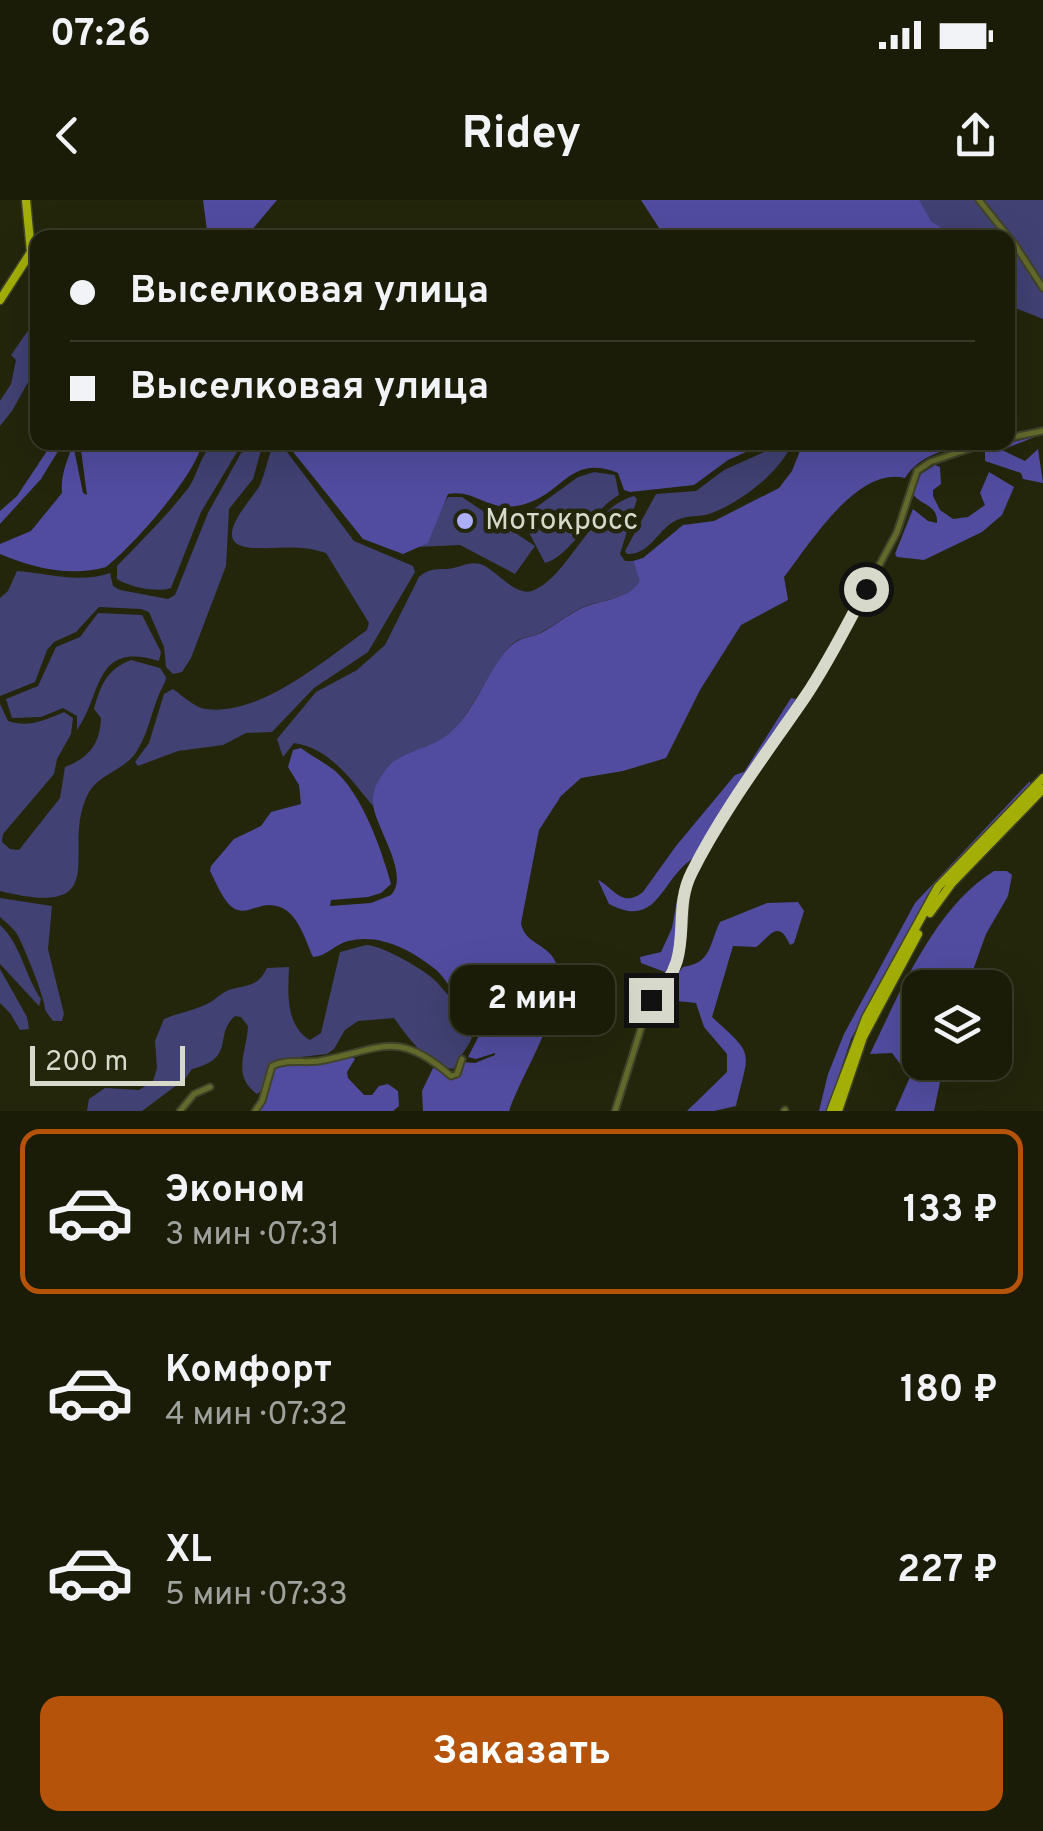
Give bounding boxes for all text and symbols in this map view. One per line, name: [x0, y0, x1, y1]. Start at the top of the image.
text: 07:26: [50, 11, 151, 60]
text: Ridey: [462, 107, 581, 164]
icon: back: [40, 108, 95, 163]
icon: share: [948, 108, 1003, 163]
text: Выселковая улица: [130, 268, 489, 317]
text: Выселковая улица: [130, 364, 489, 413]
place label: Мотокросс: [485, 503, 638, 540]
marker: Мотокросс: [454, 510, 476, 532]
route start: [844, 567, 889, 612]
callout: 2 мин: [451, 965, 616, 1035]
map controls: [902, 970, 1012, 1080]
button: layers: [902, 970, 1012, 1080]
route end: [629, 978, 674, 1023]
text: 2 мин: [488, 980, 577, 1020]
scale bar: [30, 1041, 185, 1086]
text: 200 m: [45, 1045, 128, 1081]
icon: car: [45, 1167, 135, 1257]
text: Эконом: [165, 1167, 305, 1216]
text: 133 ₽: [903, 1187, 998, 1236]
text: 3 мин · 07:31: [165, 1216, 340, 1256]
icon: car: [45, 1347, 135, 1437]
text: Комфорт: [165, 1347, 332, 1396]
text: 180 ₽: [900, 1367, 998, 1416]
text: 4 мин · 07:32: [165, 1396, 348, 1436]
icon: car: [45, 1527, 135, 1617]
text: XL: [165, 1527, 212, 1576]
text: 227 ₽: [897, 1547, 998, 1596]
text: 5 мин · 07:33: [165, 1576, 348, 1616]
button: Заказать: [40, 1696, 1003, 1811]

